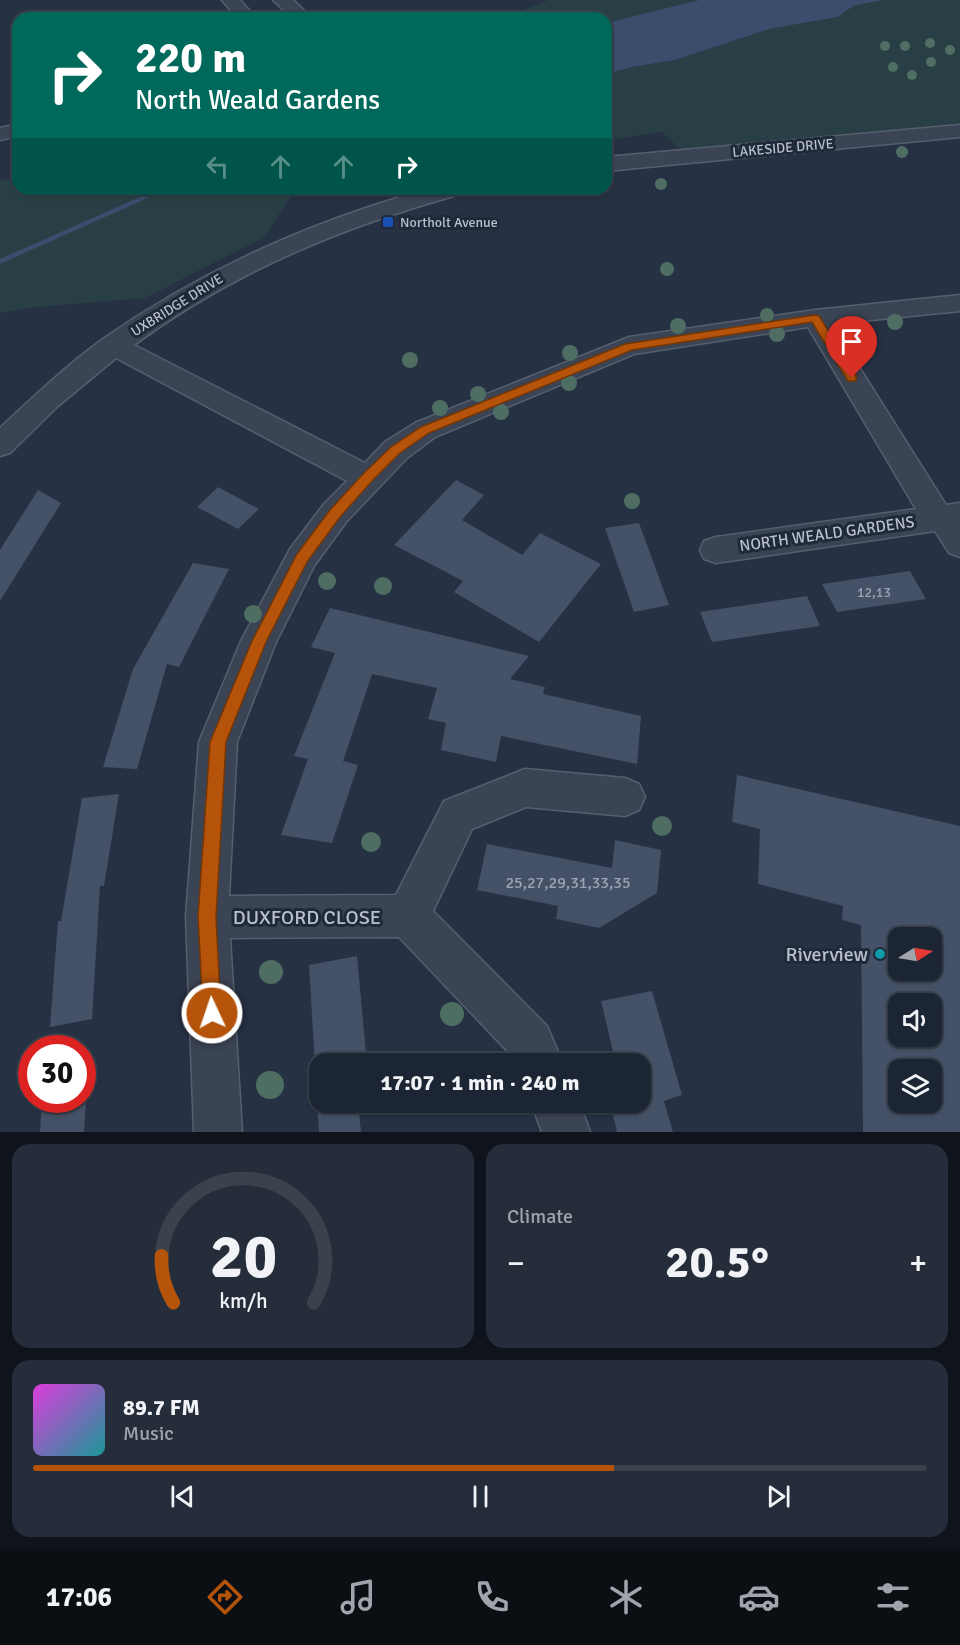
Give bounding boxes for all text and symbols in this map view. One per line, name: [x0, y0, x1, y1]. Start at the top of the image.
text: 220 m: [135, 33, 246, 84]
icon: right: [36, 36, 114, 114]
text: North Weald Gardens: [135, 84, 380, 117]
street label: LAKESIDE DRIVE: [732, 135, 834, 161]
icon: left: [201, 150, 234, 183]
icon: ahead: [264, 150, 297, 183]
icon: ahead: [327, 150, 360, 183]
icon: right: [390, 150, 423, 183]
place label: Northolt Avenue: [400, 214, 498, 231]
marker: Northolt Avenue: [381, 215, 395, 229]
street label: UXBRIDGE DRIVE: [128, 270, 226, 340]
pin: [826, 316, 877, 378]
icon: arrive: [835, 325, 868, 358]
street label: NORTH WEALD GARDENS: [738, 512, 916, 556]
house number: 12,13: [857, 584, 891, 601]
house number: 25,27,29,31,33,35: [505, 873, 631, 893]
street label: DUXFORD CLOSE: [233, 905, 381, 930]
north arrow: [888, 927, 942, 981]
map controls: [888, 927, 942, 1113]
place label: Riverview: [785, 942, 869, 967]
marker: Riverview: [873, 947, 887, 961]
position arrow: [180, 981, 244, 1045]
button: sound: [888, 993, 942, 1047]
speed limit sign: 30: [18, 1035, 96, 1113]
button: layers: [888, 1059, 942, 1113]
text: 17:07 · 1 min · 240 m: [380, 1069, 580, 1096]
text: Climate: [507, 1204, 573, 1229]
text: 20: [209, 1218, 277, 1295]
text: 20.5°: [665, 1235, 769, 1290]
text: −: [507, 1243, 525, 1284]
text: +: [909, 1243, 927, 1284]
text: km/h: [219, 1288, 267, 1314]
text: 89.7 FM: [123, 1394, 200, 1421]
text: Music: [123, 1421, 174, 1446]
icon: previous: [166, 1480, 199, 1513]
icon: pause: [464, 1480, 497, 1513]
icon: next: [762, 1480, 795, 1513]
icon: directions: [204, 1576, 246, 1618]
icon: music: [337, 1576, 379, 1618]
icon: phone: [471, 1576, 513, 1618]
icon: climate: [605, 1576, 647, 1618]
icon: car: [738, 1576, 780, 1618]
icon: filters: [872, 1576, 914, 1618]
text: 17:06: [46, 1581, 112, 1614]

